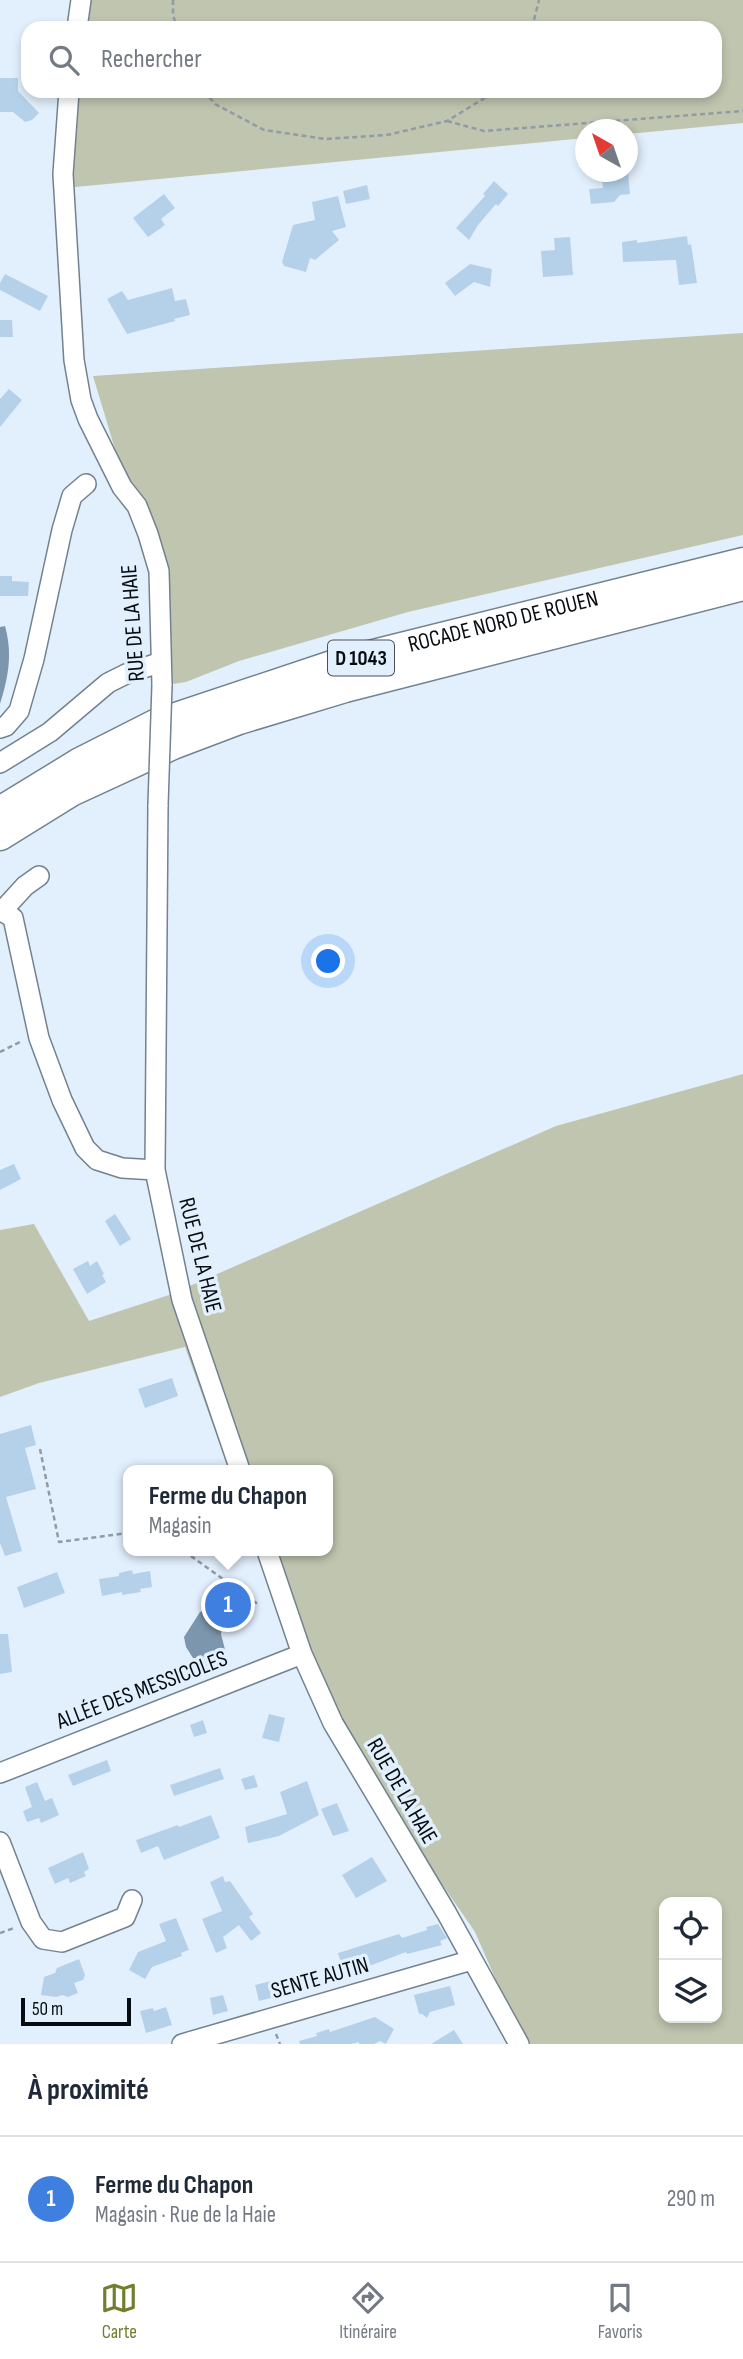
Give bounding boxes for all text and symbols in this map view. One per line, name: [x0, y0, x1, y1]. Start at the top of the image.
search box: [21, 21, 722, 98]
icon: search: [45, 41, 83, 79]
text: Rechercher: [101, 44, 202, 75]
north arrow: [575, 119, 638, 182]
street label: RUE DE LA HAIE: [115, 563, 151, 683]
street label: ROCADE NORD DE ROUEN: [405, 585, 601, 659]
road number: D 1043: [328, 640, 394, 676]
your location: [311, 944, 345, 978]
street label: RUE DE LA HAIE: [172, 1195, 228, 1315]
popup: [123, 1465, 333, 1556]
text: Ferme du Chapon: [149, 1481, 307, 1512]
text: Magasin: [149, 1512, 211, 1540]
pin: 1: [205, 1579, 251, 1631]
street label: ALLÉE DES MESSICOLES: [52, 1644, 232, 1736]
street label: RUE DE LA HAIE: [361, 1733, 443, 1849]
map controls: [659, 1897, 722, 2023]
button: locate: [659, 1897, 722, 1960]
street label: SENTE AUTIN: [268, 1951, 372, 2005]
button: layers: [659, 1960, 722, 2023]
scale bar: [21, 1995, 131, 2027]
text: 50 m: [32, 1998, 63, 2021]
text: À proximité: [28, 2072, 149, 2108]
text: Ferme du Chapon: [95, 2170, 253, 2201]
text: 1: [46, 2185, 56, 2213]
text: 290 m: [667, 2185, 715, 2213]
text: Magasin · Rue de la Haie: [95, 2201, 276, 2229]
tab: Carte: [100, 2279, 138, 2344]
tab: Itinéraire: [339, 2279, 397, 2344]
tab: Favoris: [598, 2279, 643, 2344]

